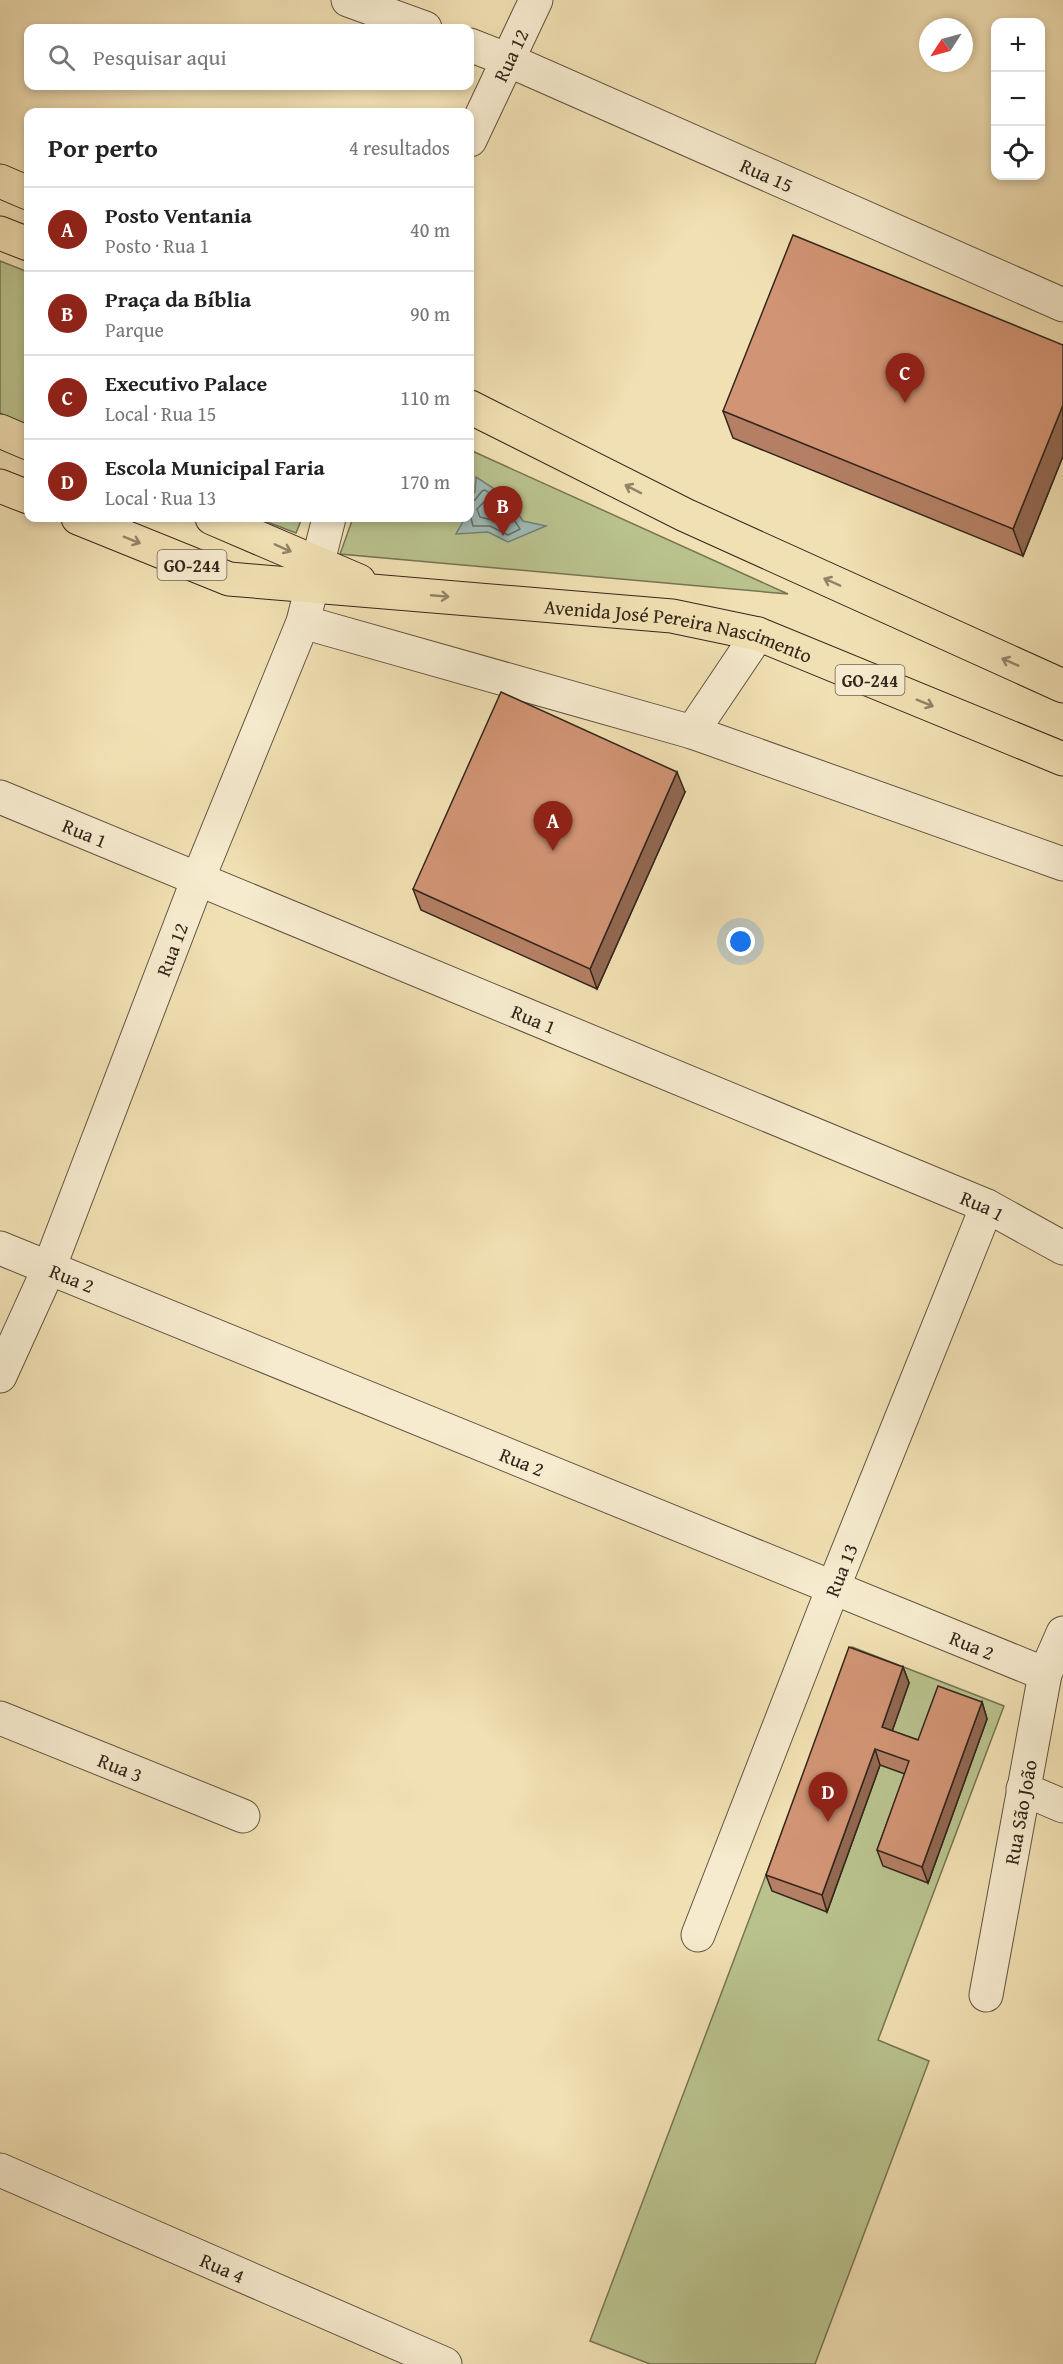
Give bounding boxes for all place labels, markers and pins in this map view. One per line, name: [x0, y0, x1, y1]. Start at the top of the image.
pin: C: [886, 354, 924, 403]
pin: B: [484, 486, 522, 536]
pin: A: [534, 802, 572, 851]
pin: D: [808, 1772, 848, 1822]

